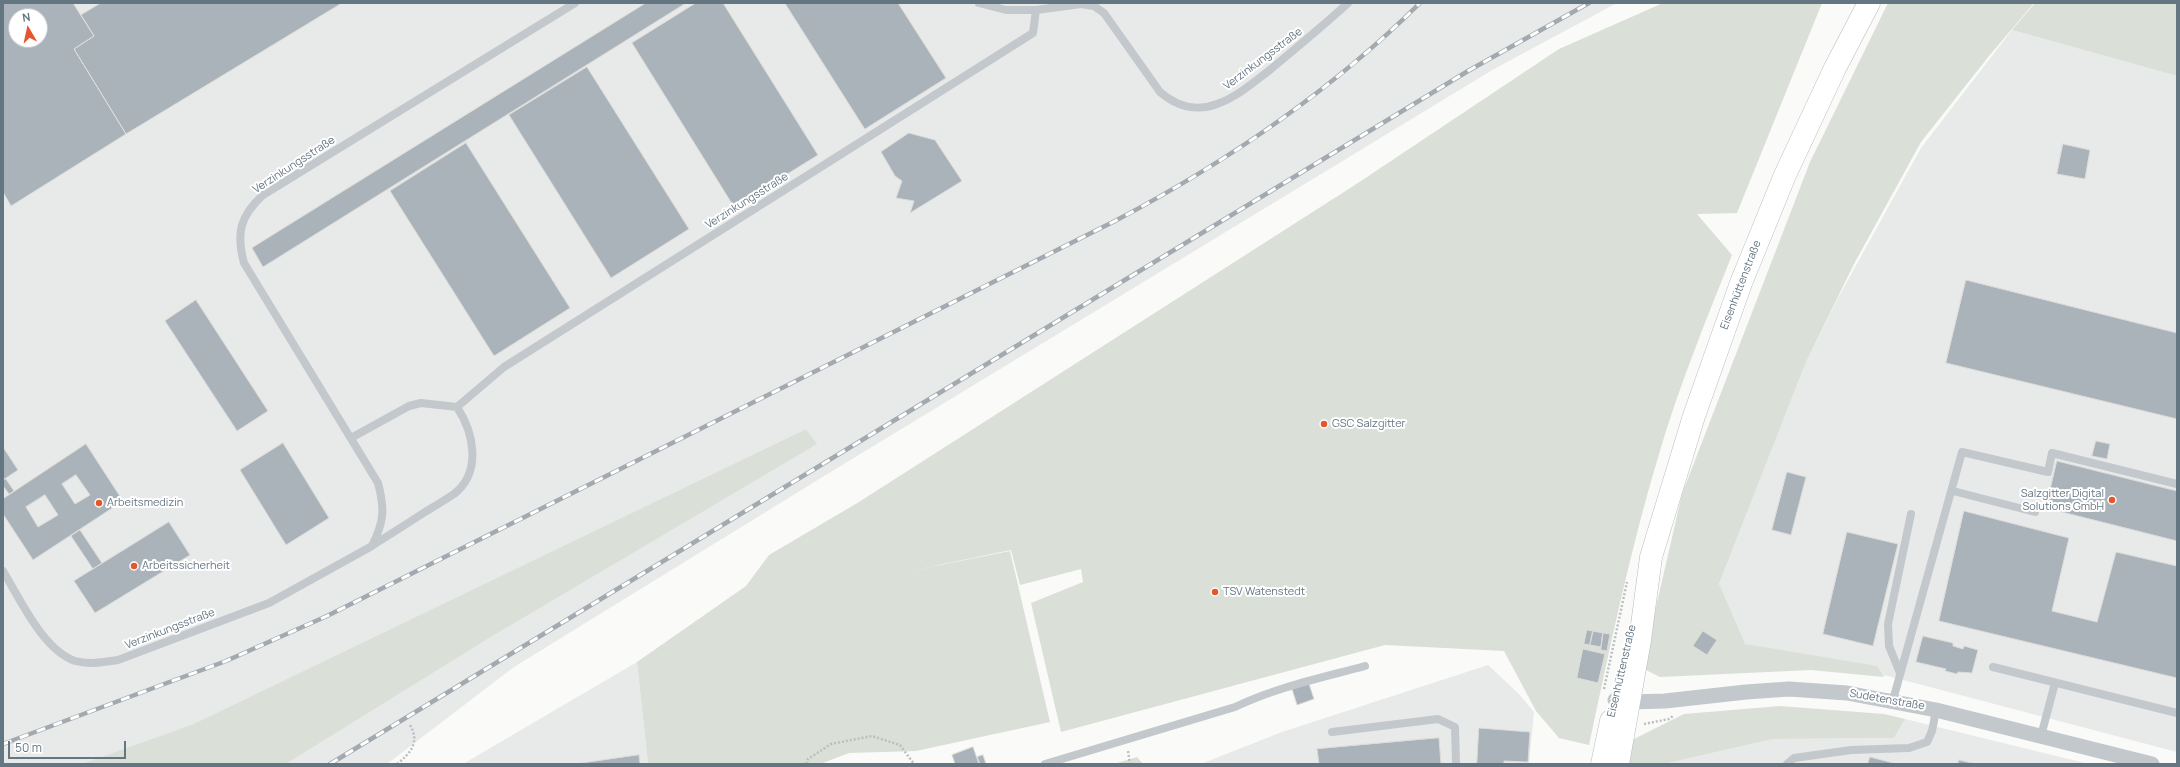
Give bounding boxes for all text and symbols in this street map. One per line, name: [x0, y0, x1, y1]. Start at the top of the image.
north arrow: [8, 8, 48, 48]
text: N: [21, 9, 31, 25]
street label: Verzinkungsstraße: [1221, 25, 1305, 93]
street label: Verzinkungsstraße: [251, 134, 337, 196]
street label: Verzinkungsstraße: [703, 170, 791, 232]
street label: Eisenhüttenstraße: [1718, 239, 1764, 331]
place label: GSC Salzgitter: [1332, 417, 1406, 431]
marker: GSC Salzgitter: [1319, 419, 1329, 429]
place label: Salzgitter Digital Solutions GmbH: [2021, 487, 2104, 513]
marker: Salzgitter Digital Solutions GmbH: [2107, 495, 2117, 505]
place label: Arbeitsmedizin: [107, 496, 183, 510]
marker: Arbeitsmedizin: [94, 498, 104, 508]
place label: Arbeitssicherheit: [142, 559, 230, 573]
marker: Arbeitssicherheit: [129, 561, 139, 571]
place label: TSV Watenstedt: [1223, 585, 1305, 599]
marker: TSV Watenstedt: [1210, 587, 1220, 597]
street label: Verzinkungsstraße: [123, 606, 217, 652]
street label: Eisenhüttenstraße: [1605, 623, 1639, 719]
street label: Sudetenstraße: [1848, 687, 1926, 713]
scale bar: [10, 733, 128, 759]
text: 50 m: [15, 739, 42, 756]

